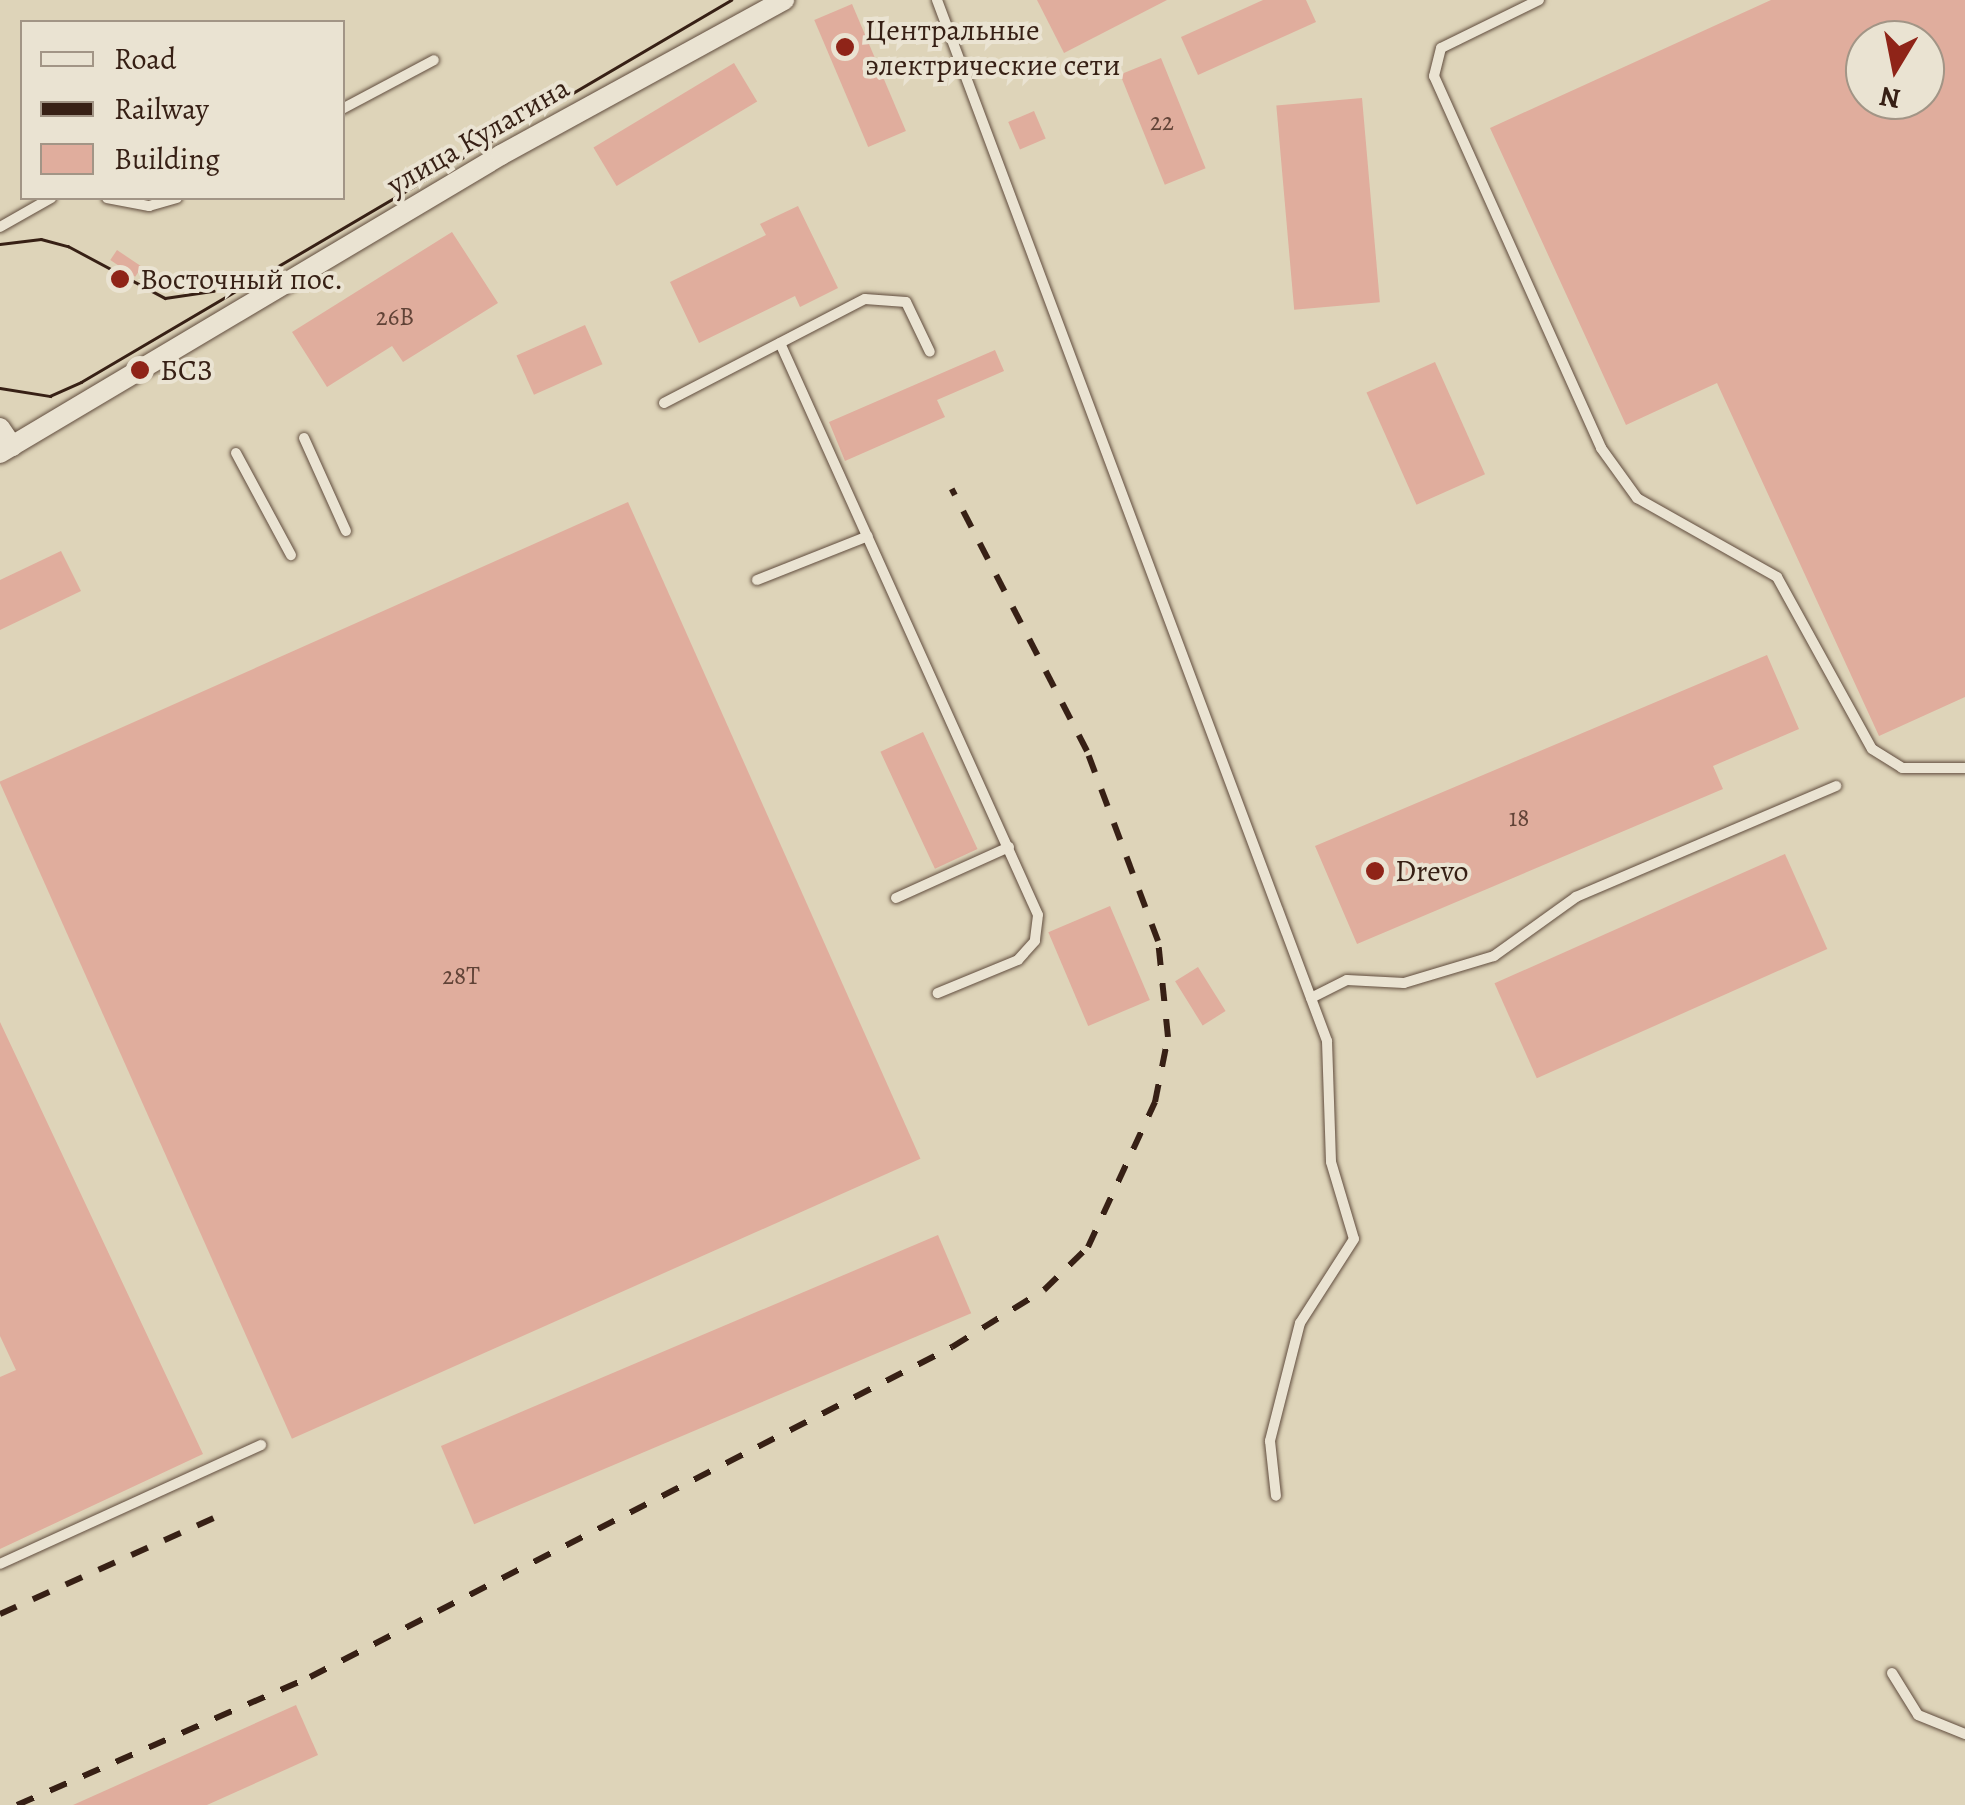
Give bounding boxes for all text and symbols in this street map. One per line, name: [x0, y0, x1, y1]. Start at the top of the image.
place label: Центральные электрические сети: [865, 12, 1121, 82]
legend: [20, 20, 345, 200]
north arrow: [1845, 20, 1945, 120]
marker: Центральные электрические сети: [834, 36, 856, 58]
text: Road: [114, 39, 176, 79]
street label: улица Кулагина: [380, 69, 576, 203]
text: N: [1877, 77, 1903, 118]
text: Railway: [114, 89, 209, 129]
house number: 22: [1150, 107, 1174, 137]
text: Building: [114, 139, 220, 179]
place label: Восточный пос.: [140, 261, 343, 297]
marker: Восточный пос.: [109, 268, 131, 290]
house number: 26В: [376, 302, 414, 332]
place label: БСЗ: [160, 352, 212, 388]
marker: БСЗ: [129, 359, 151, 381]
house number: 18: [1509, 803, 1529, 833]
place label: Drevo: [1395, 853, 1469, 889]
marker: Drevo: [1364, 860, 1386, 882]
house number: 28Т: [442, 961, 480, 991]

